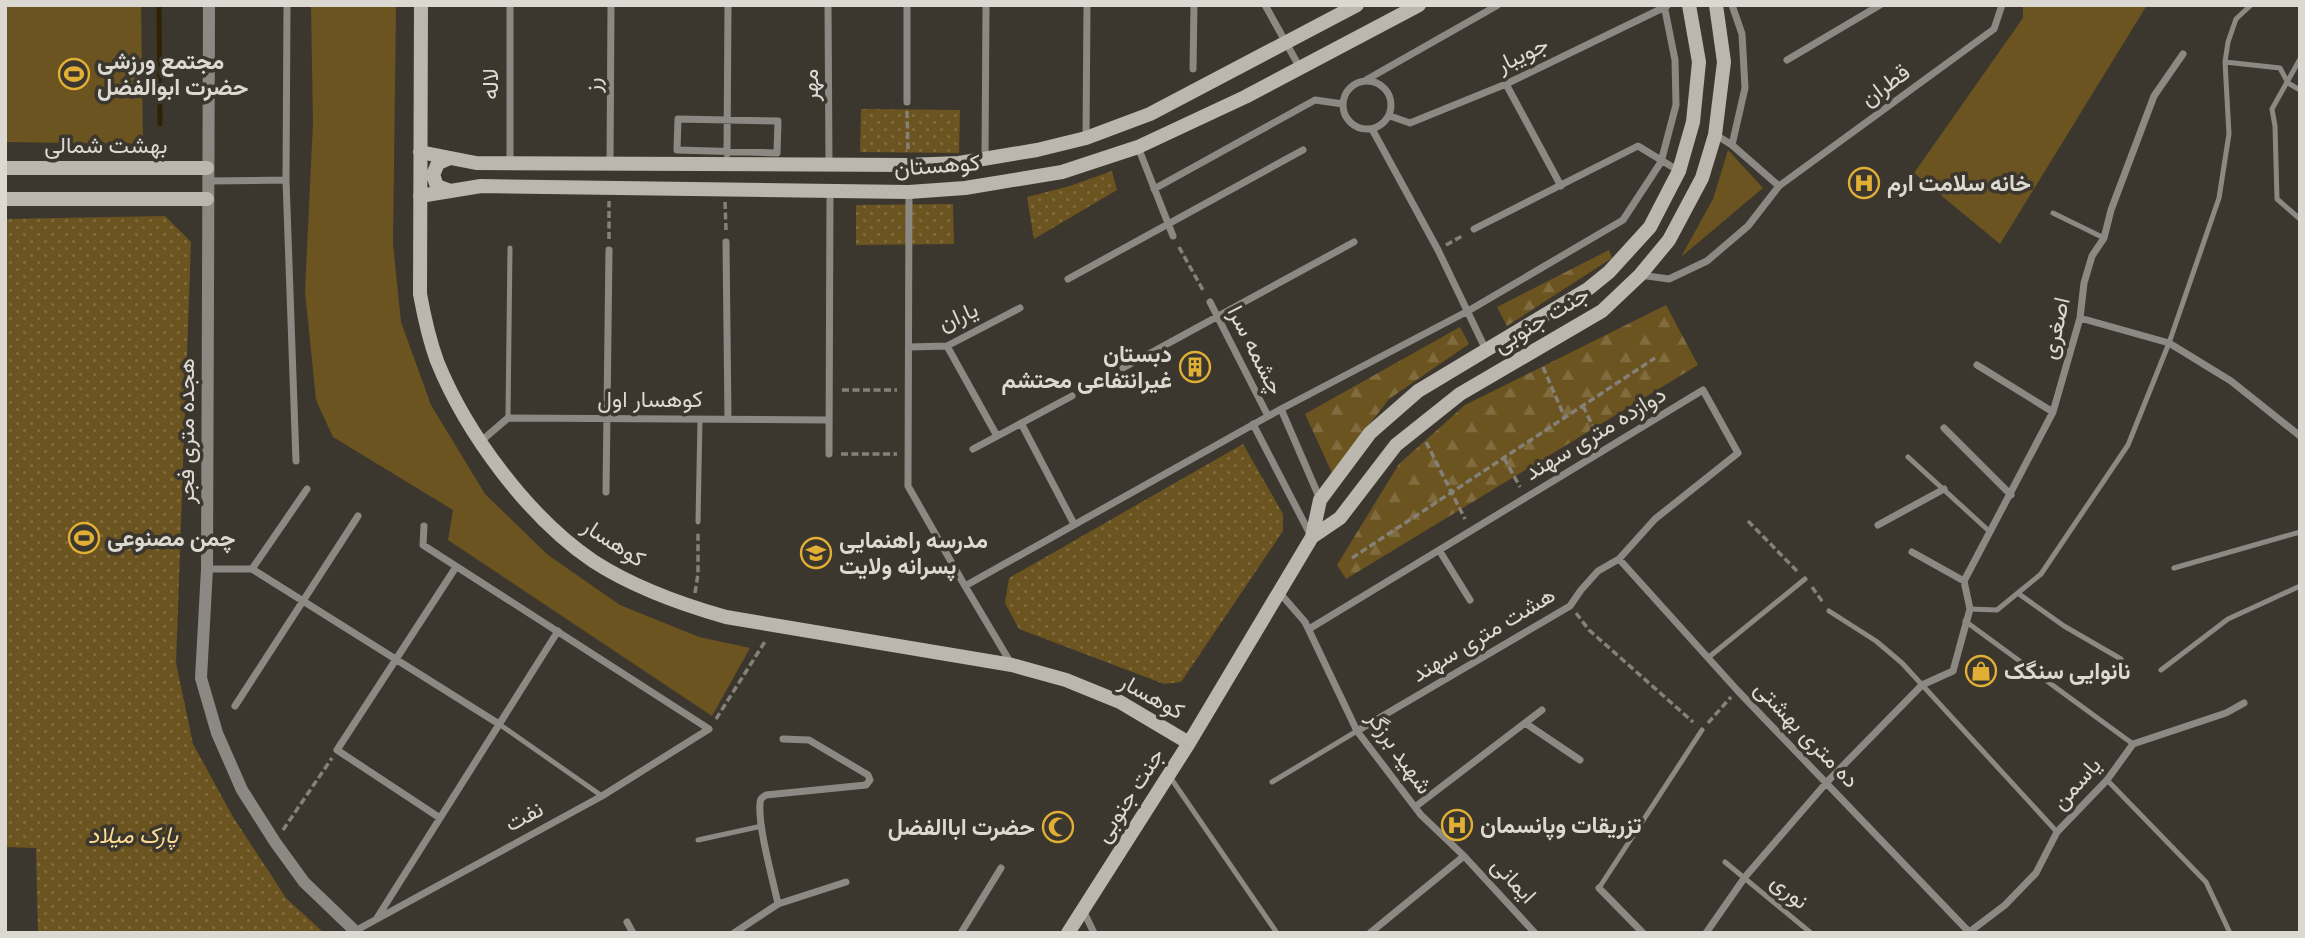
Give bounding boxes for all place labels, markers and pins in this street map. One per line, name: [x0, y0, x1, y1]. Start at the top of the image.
place label: مجتمع ورزشی حضرت ابوالفضل: [97, 45, 248, 103]
sports icon: مجتمع ورزشی حضرت ابوالفضل: [57, 57, 91, 91]
hospital icon: خانه سلامت ارم: [1847, 166, 1881, 200]
place label: خانه سلامت ارم: [1887, 167, 2031, 199]
place label: دبستان غیرانتفاعی محتشم: [1001, 338, 1172, 396]
building icon: دبستان غیرانتفاعی محتشم: [1178, 350, 1212, 384]
sports icon: چمن مصنوعی: [67, 521, 101, 555]
place label: چمن مصنوعی: [107, 522, 235, 554]
place label: مدرسه راهنمایی پسرانه ولایت: [839, 524, 988, 582]
school or university icon: مدرسه راهنمایی پسرانه ولایت: [799, 536, 833, 570]
shop icon: نانوایی سنگک: [1964, 654, 1998, 688]
place label: نانوایی سنگک: [2004, 655, 2131, 687]
hospital icon: تزریقات وپانسمان: [1440, 808, 1474, 842]
place label: تزریقات وپانسمان: [1480, 809, 1642, 841]
mosque icon: حضرت اباالفضل: [1041, 810, 1075, 844]
place label: حضرت اباالفضل: [888, 811, 1035, 843]

